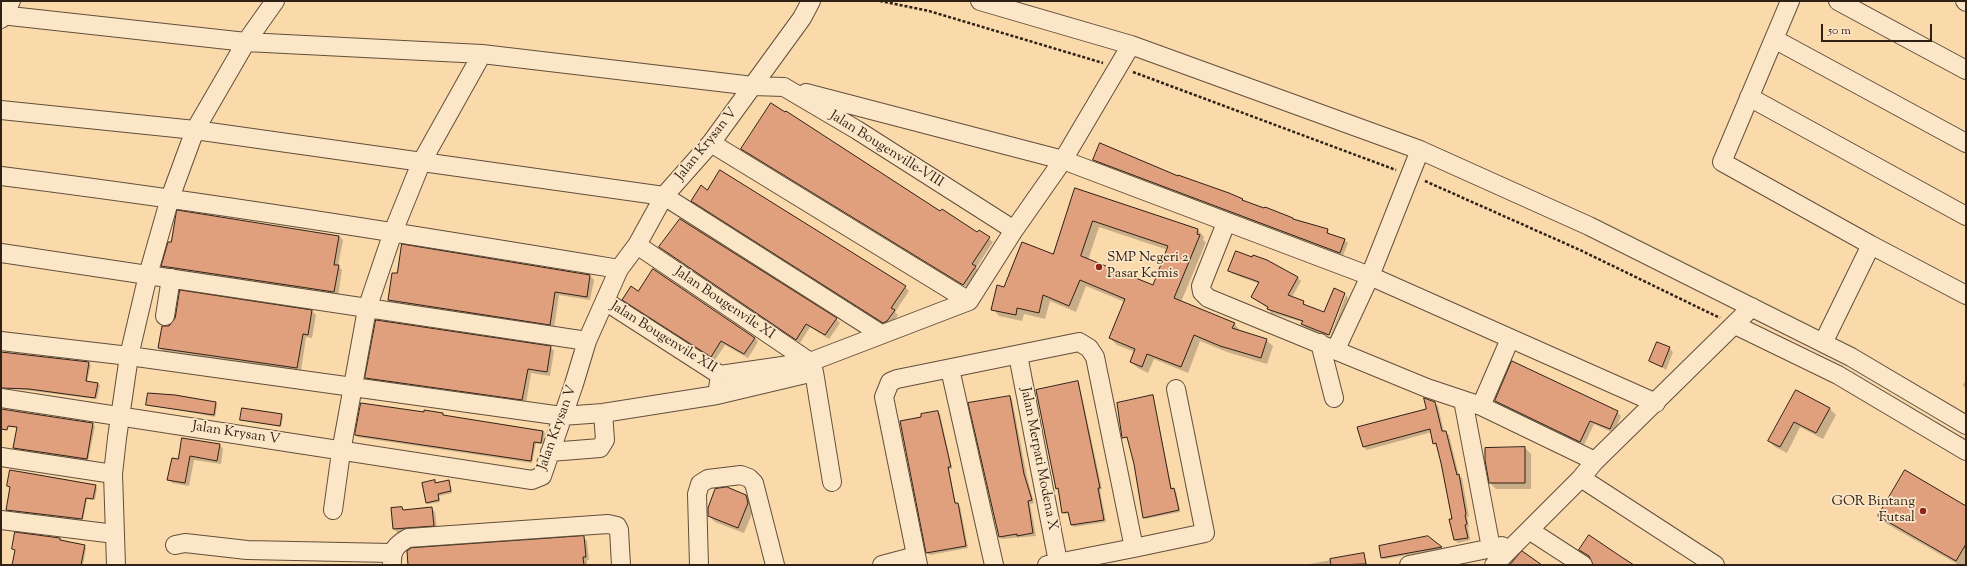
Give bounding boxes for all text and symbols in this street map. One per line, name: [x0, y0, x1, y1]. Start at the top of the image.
scale bar: [1823, 16, 1934, 42]
text: 50 m: [1828, 22, 1851, 40]
street label: Jalan Krysan V: [673, 105, 741, 185]
street label: Jalan Bougenville-VIII: [826, 108, 946, 192]
place label: SMP Negeri 2 Pasar Kemis: [1107, 251, 1188, 284]
marker: SMP Negeri 2 Pasar Kemis: [1094, 262, 1104, 272]
street label: Jalan Bougenvile XI: [671, 264, 777, 344]
street label: Jalan Bougenvile XII: [607, 299, 719, 377]
street label: Jalan Krysan V: [535, 383, 581, 473]
street label: Jalan Merpati Modena X: [1016, 386, 1060, 532]
street label: Jalan Krysan V: [191, 419, 281, 449]
place label: GOR Bintang Futsal: [1831, 495, 1915, 528]
marker: GOR Bintang Futsal: [1918, 506, 1928, 516]

